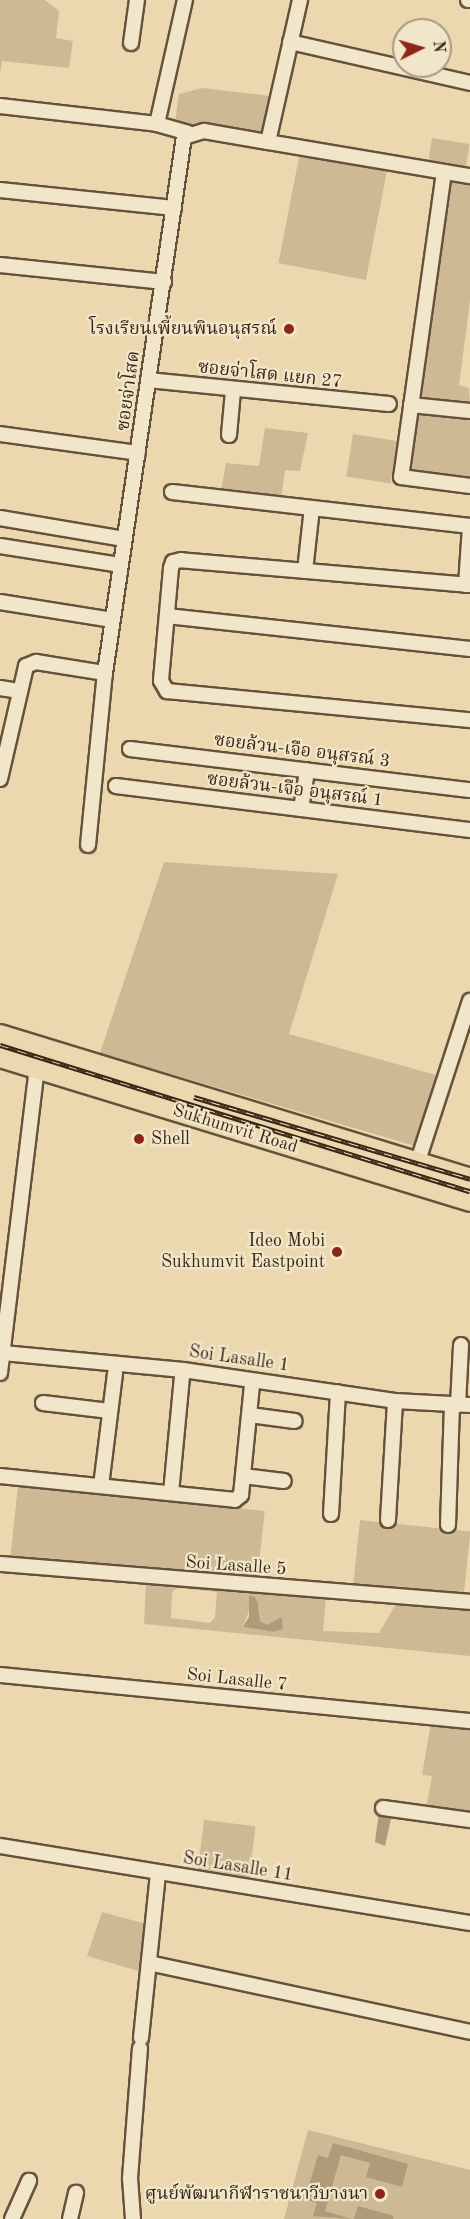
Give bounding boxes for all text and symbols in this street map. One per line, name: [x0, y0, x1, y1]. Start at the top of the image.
north arrow: [392, 18, 452, 78]
text: N: [429, 40, 446, 53]
place label: โรงเรียนเพี้ยนพินอนุสรณ์: [89, 318, 277, 340]
marker: โรงเรียนเพี้ยนพินอนุสรณ์: [282, 322, 296, 336]
street label: ซอยจ่าโสด: [113, 350, 145, 432]
street label: ซอยจ่าโสด แยก 27: [197, 357, 343, 393]
street label: ซอยล้วน-เจือ อนุสรณ์ 3: [213, 729, 391, 773]
street label: ซอยล้วน-เจือ อนุสรณ์ 1: [206, 768, 384, 812]
street label: Sukhumvit Road: [170, 1100, 300, 1158]
place label: Shell: [151, 1128, 190, 1150]
marker: Shell: [132, 1132, 146, 1146]
place label: Ideo Mobi Sukhumvit Eastpoint: [161, 1231, 325, 1274]
marker: Ideo Mobi Sukhumvit Eastpoint: [330, 1245, 344, 1259]
street label: Soi Lasalle 1: [187, 1341, 291, 1377]
street label: Soi Lasalle 5: [185, 1552, 287, 1580]
street label: Soi Lasalle 7: [186, 1664, 288, 1696]
street label: Soi Lasalle 11: [181, 1848, 295, 1886]
place label: ศูนย์พัฒนากีฬาราชนาวีบางนา: [145, 2183, 368, 2205]
marker: ศูนย์พัฒนากีฬาราชนาวีบางนา: [373, 2187, 387, 2201]

